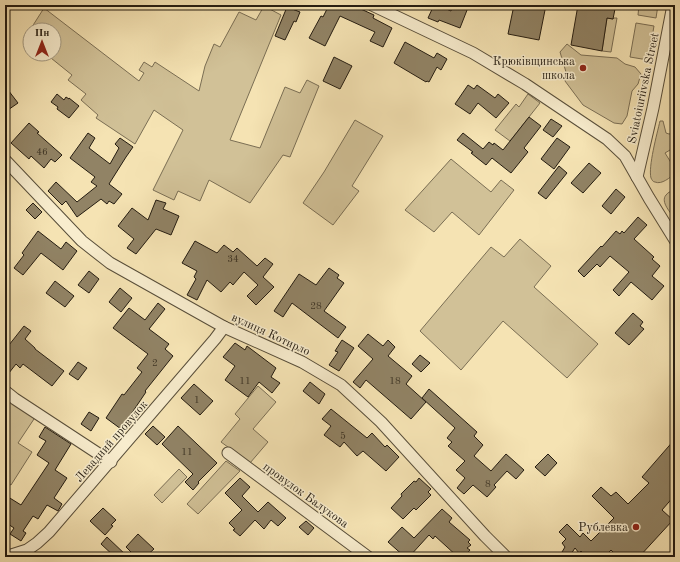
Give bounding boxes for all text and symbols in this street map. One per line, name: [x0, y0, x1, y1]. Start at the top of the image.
north arrow: [22, 22, 62, 62]
text: Пн: [34, 28, 50, 39]
street label: Sviatoiuriivska Street: [626, 32, 662, 145]
place label: Крюківщинська школа: [493, 55, 575, 82]
marker: Крюківщинська школа: [578, 63, 588, 73]
house number: 46: [36, 147, 48, 157]
house number: 34: [227, 254, 239, 264]
house number: 28: [310, 301, 322, 311]
street label: вулиця Котирло: [229, 311, 312, 358]
house number: 2: [152, 358, 158, 368]
house number: 11: [239, 376, 251, 386]
house number: 18: [389, 376, 401, 386]
house number: 1: [194, 395, 200, 405]
street label: Левадний провулок: [73, 399, 150, 485]
house number: 5: [340, 431, 346, 441]
house number: 11: [181, 447, 193, 457]
street label: провулок Балукова: [261, 461, 350, 531]
house number: 8: [485, 479, 491, 489]
place label: Рублевка: [578, 522, 628, 534]
marker: Рублевка: [631, 522, 641, 532]

